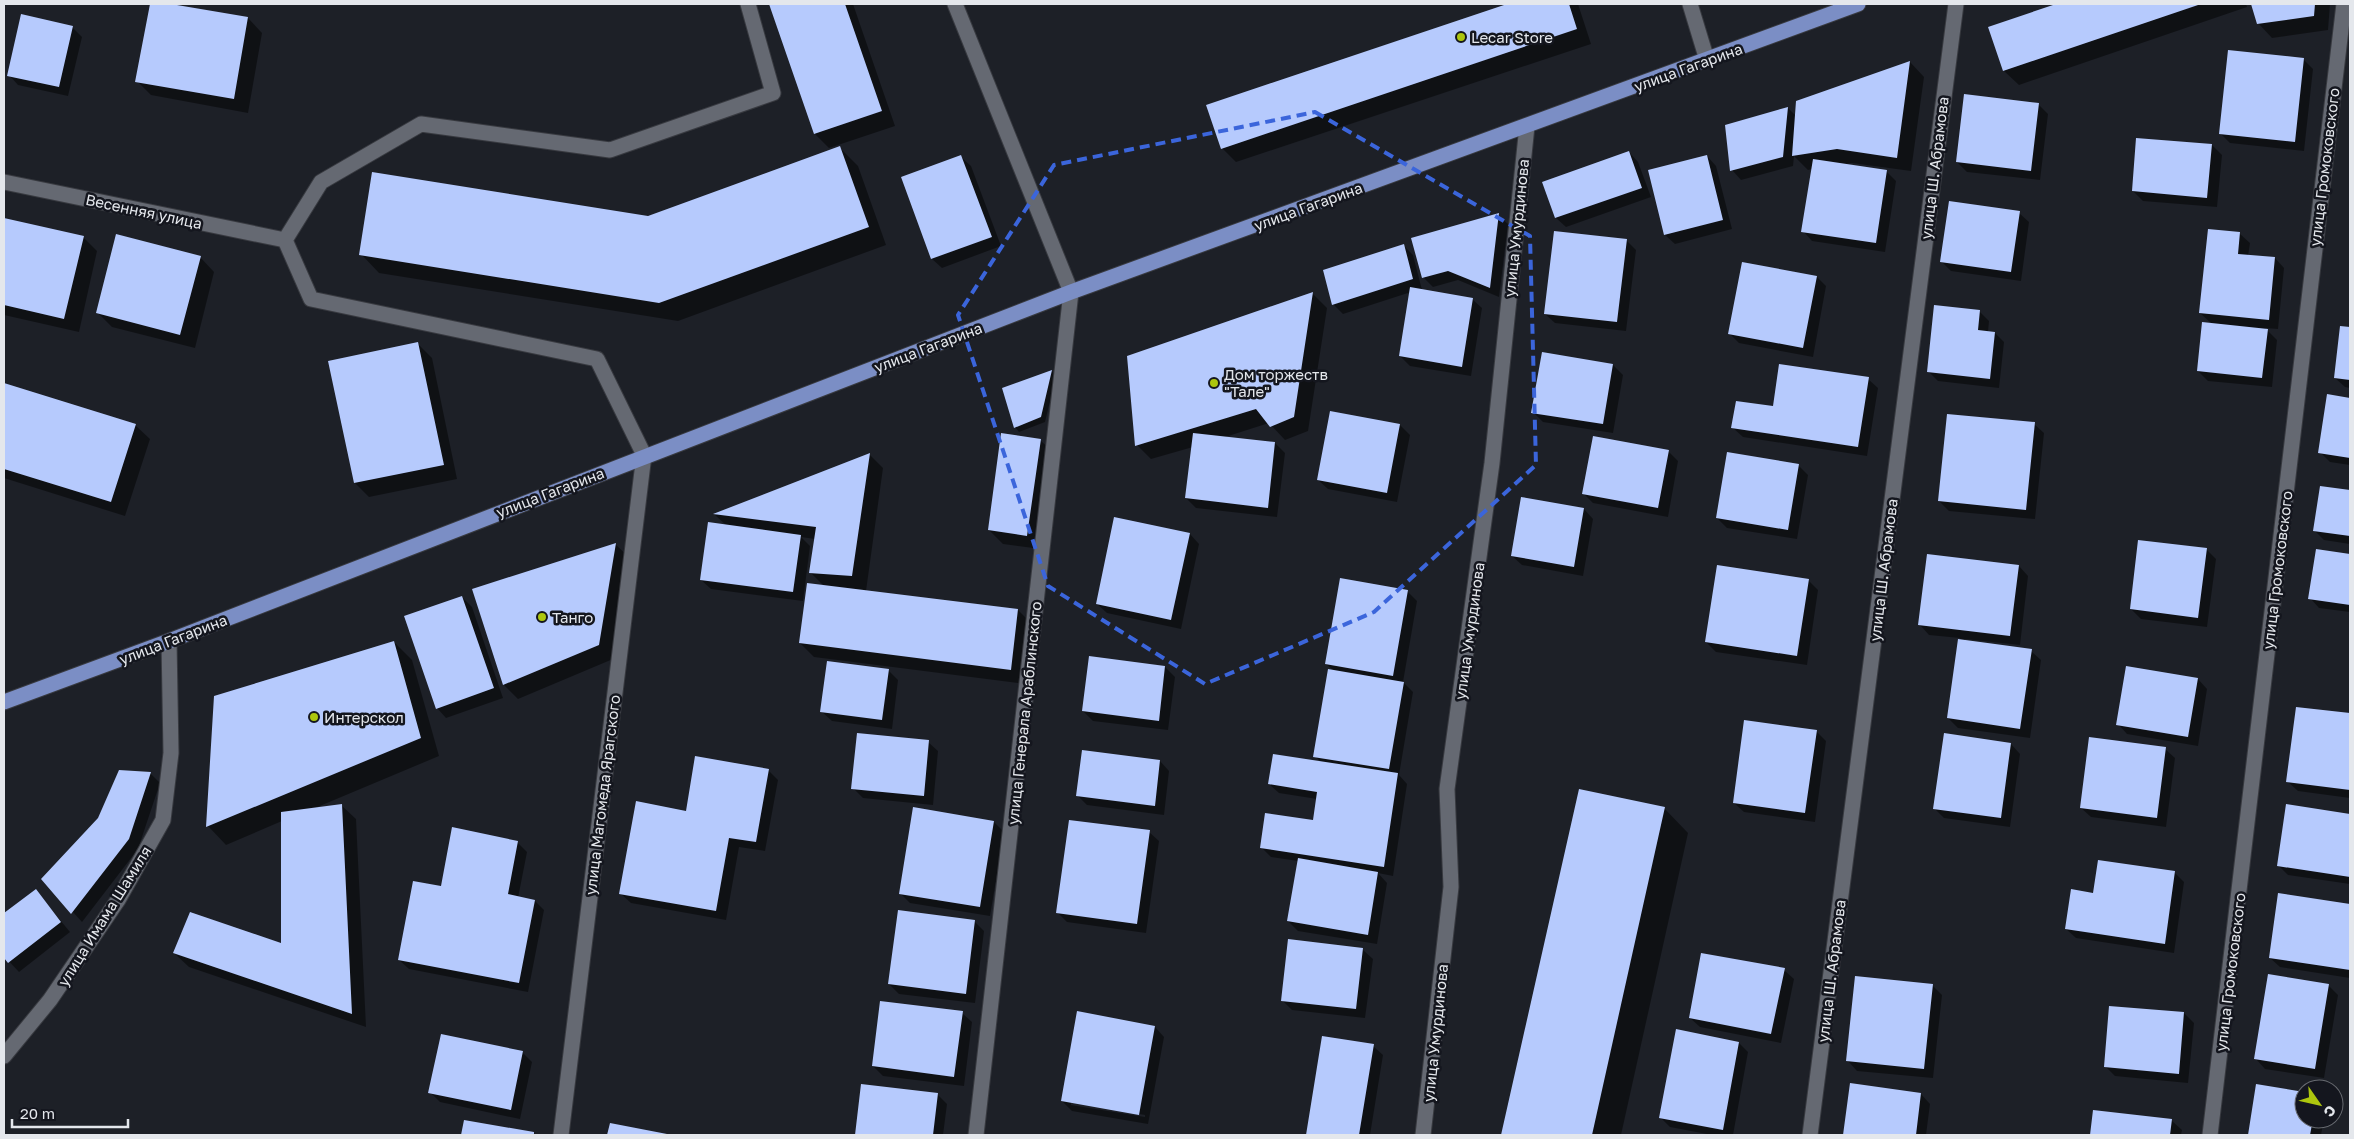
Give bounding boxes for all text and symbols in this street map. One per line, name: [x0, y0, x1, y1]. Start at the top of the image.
place label: Lecar Store: [1471, 28, 1553, 46]
marker: Lecar Store: [1455, 31, 1467, 43]
street label: улица Гагарина: [1631, 39, 1745, 95]
street label: улица Громоковского: [2305, 87, 2343, 247]
street label: улица Ш. Абрамова: [1916, 96, 1952, 240]
street label: улица Умурдинова: [1500, 158, 1532, 298]
street label: улица Гагарина: [1251, 178, 1365, 234]
street label: Весенняя улица: [84, 190, 204, 232]
street label: улица Гагарина: [871, 318, 985, 376]
place label: Дом торжеств "Тале": [1224, 365, 1328, 400]
marker: Дом торжеств "Тале": [1208, 377, 1220, 389]
street label: улица Гагарина: [493, 463, 607, 521]
street label: улица Громоковского: [2258, 490, 2296, 650]
street label: улица Ш. Абрамова: [1865, 498, 1901, 642]
street label: улица Умурдинова: [1450, 561, 1488, 701]
street label: улица Генерала Араблинского: [1003, 600, 1045, 826]
place label: Танго: [552, 608, 593, 626]
street label: улица Гагарина: [116, 610, 230, 668]
marker: Танго: [536, 611, 548, 623]
street label: улица Магомеда Ярагского: [581, 694, 623, 896]
place label: Интерскол: [324, 708, 404, 726]
marker: Интерскол: [308, 711, 320, 723]
street label: улица Имама Шамиля: [54, 843, 154, 989]
street label: улица Громоковского: [2211, 892, 2249, 1052]
street label: улица Ш. Абрамова: [1813, 899, 1849, 1043]
street label: улица Умурдинова: [1419, 963, 1451, 1103]
north arrow: [2294, 1079, 2344, 1129]
scale bar: [12, 1096, 129, 1128]
text: С: [2320, 1103, 2340, 1120]
text: 20 m: [20, 1104, 55, 1122]

